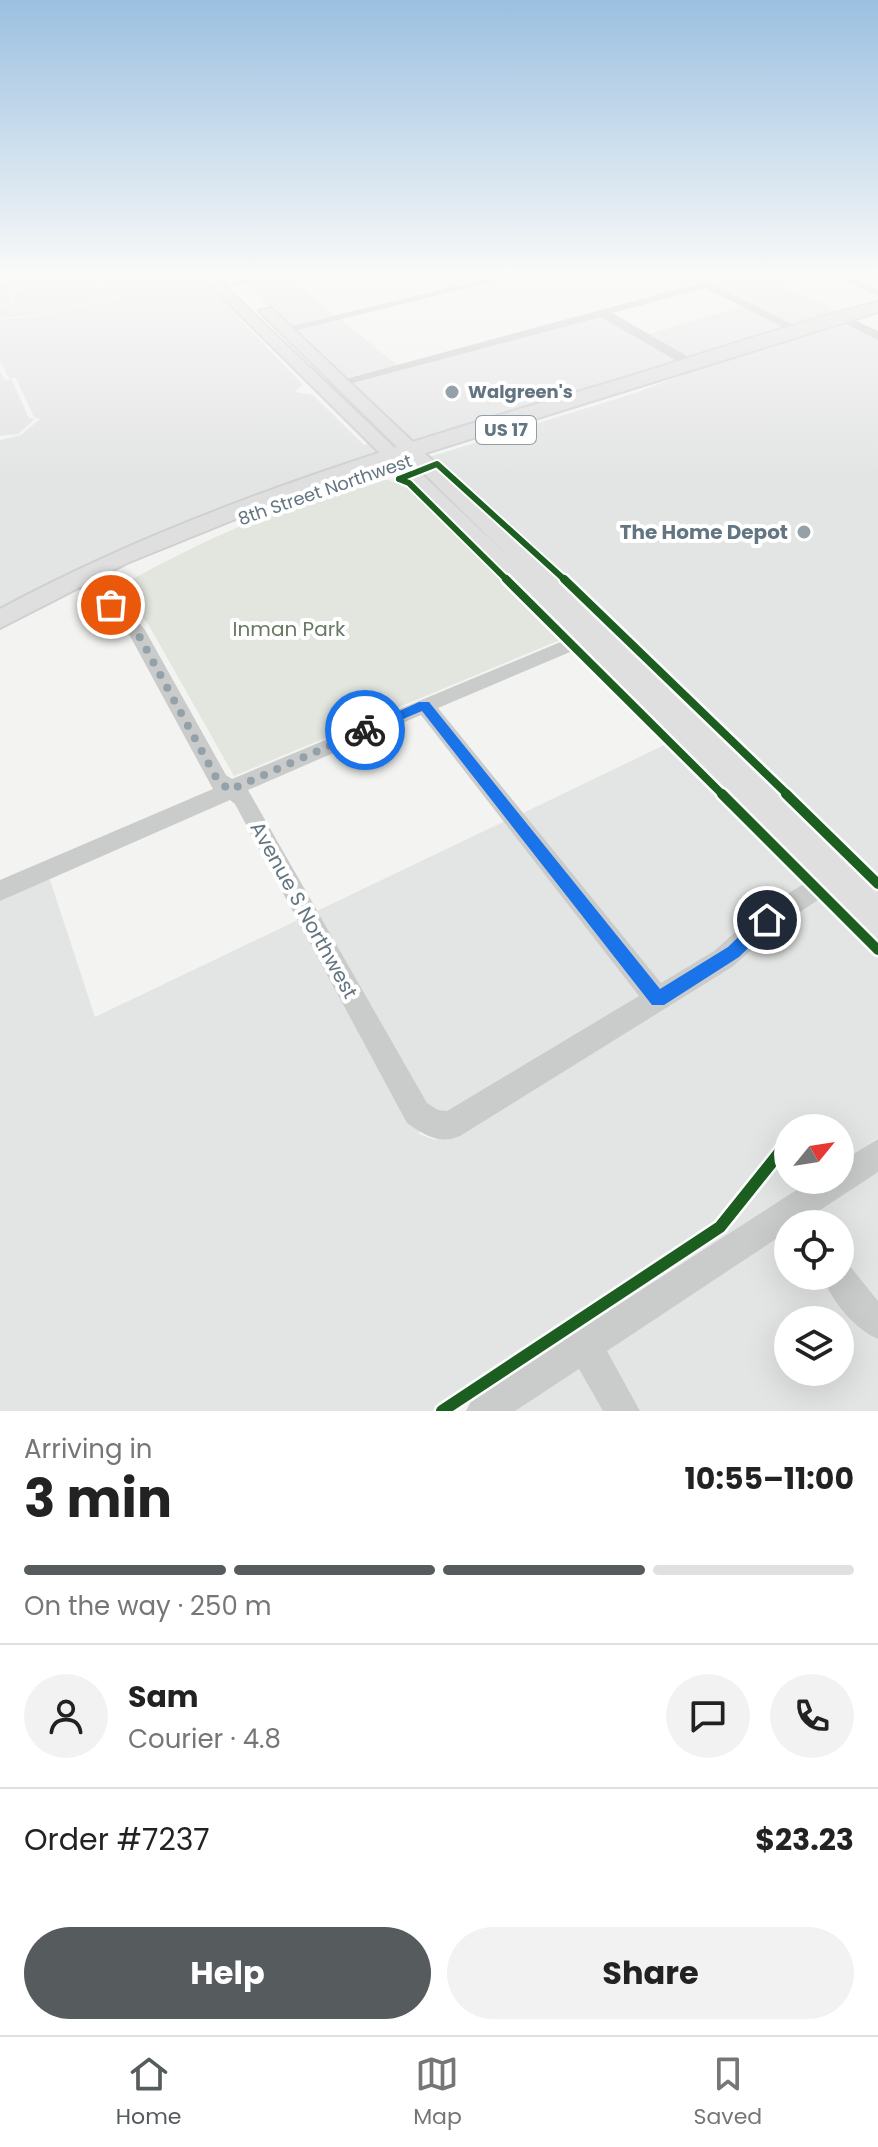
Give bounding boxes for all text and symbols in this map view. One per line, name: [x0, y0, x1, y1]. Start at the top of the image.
place label: Walgreen's: [468, 379, 573, 404]
marker: Walgreen's: [443, 383, 461, 401]
road number: US 17: [476, 416, 536, 444]
street label: 8th Street Northwest: [234, 448, 415, 531]
place label: The Home Depot: [620, 518, 788, 546]
marker: The Home Depot: [795, 523, 813, 541]
pin: [77, 571, 145, 639]
icon: bag: [89, 583, 133, 627]
park label: Inman Park: [233, 615, 346, 643]
courier: [325, 690, 405, 770]
icon: bike: [343, 708, 387, 752]
street label: Avenue S Northwest: [244, 816, 364, 1004]
pin: [733, 886, 801, 954]
icon: home: [745, 898, 789, 942]
north arrow: [774, 1114, 854, 1194]
map controls: [774, 1114, 854, 1386]
button: locate: [774, 1210, 854, 1290]
button: layers: [774, 1306, 854, 1386]
text: Arriving in: [24, 1431, 153, 1467]
text: 10:55–11:00: [685, 1457, 854, 1500]
text: 3 min: [24, 1462, 172, 1535]
text: On the way · 250 m: [24, 1588, 271, 1624]
button: person: [24, 1674, 108, 1758]
button: chat: [666, 1674, 750, 1758]
button: phone: [770, 1674, 854, 1758]
text: Sam: [128, 1675, 199, 1718]
text: Courier · 4.8: [128, 1721, 281, 1757]
text: Order #7237: [24, 1818, 210, 1861]
text: $23.23: [755, 1818, 854, 1861]
button: Help: [24, 1927, 431, 2019]
button: Share: [447, 1927, 854, 2019]
tab: Home: [116, 2052, 181, 2133]
tab: Map: [413, 2052, 462, 2133]
tab: Saved: [694, 2052, 762, 2133]

